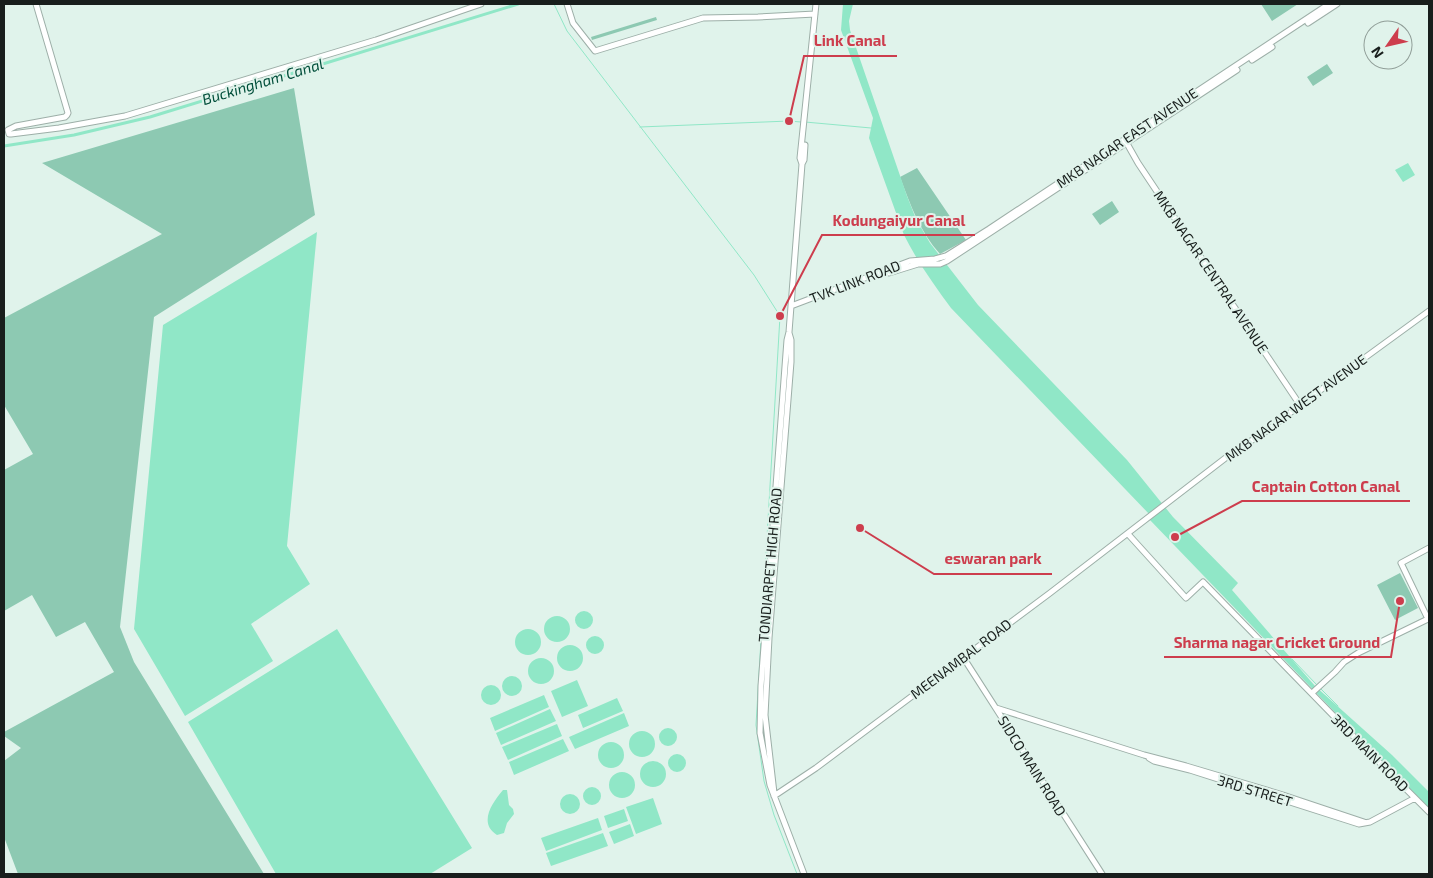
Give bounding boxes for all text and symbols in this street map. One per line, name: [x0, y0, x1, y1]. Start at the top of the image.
north arrow: [1363, 20, 1413, 70]
callout: Link Canal: [804, 26, 897, 56]
text: Link Canal: [814, 31, 886, 49]
text: N: [1367, 44, 1387, 61]
water label: Buckingham Canal: [200, 54, 326, 108]
street label: MKB NAGAR EAST AVENUE: [1053, 84, 1201, 191]
street label: MKB NAGAR CENTRAL AVENUE: [1151, 187, 1272, 356]
callout: Kodungaiyur Canal: [822, 205, 975, 235]
text: Kodungaiyur Canal: [833, 211, 966, 230]
street label: TVK LINK ROAD: [807, 256, 903, 307]
street label: MKB NAGAR WEST AVENUE: [1221, 350, 1370, 465]
callout: Captain Cotton Canal: [1242, 471, 1410, 501]
text: Captain Cotton Canal: [1252, 477, 1400, 495]
street label: TONDIARPET HIGH ROAD: [754, 487, 785, 643]
callout: eswaran park: [934, 544, 1052, 574]
text: eswaran park: [944, 549, 1042, 567]
street label: MEENAMBAL ROAD: [907, 615, 1015, 702]
callout: Sharma nagar Cricket Ground: [1164, 627, 1391, 657]
text: Sharma nagar Cricket Ground: [1174, 633, 1380, 651]
street label: 3RD MAIN ROAD: [1328, 710, 1413, 795]
street label: SIDCO MAIN ROAD: [995, 713, 1070, 819]
street label: 3RD STREET: [1216, 771, 1295, 810]

